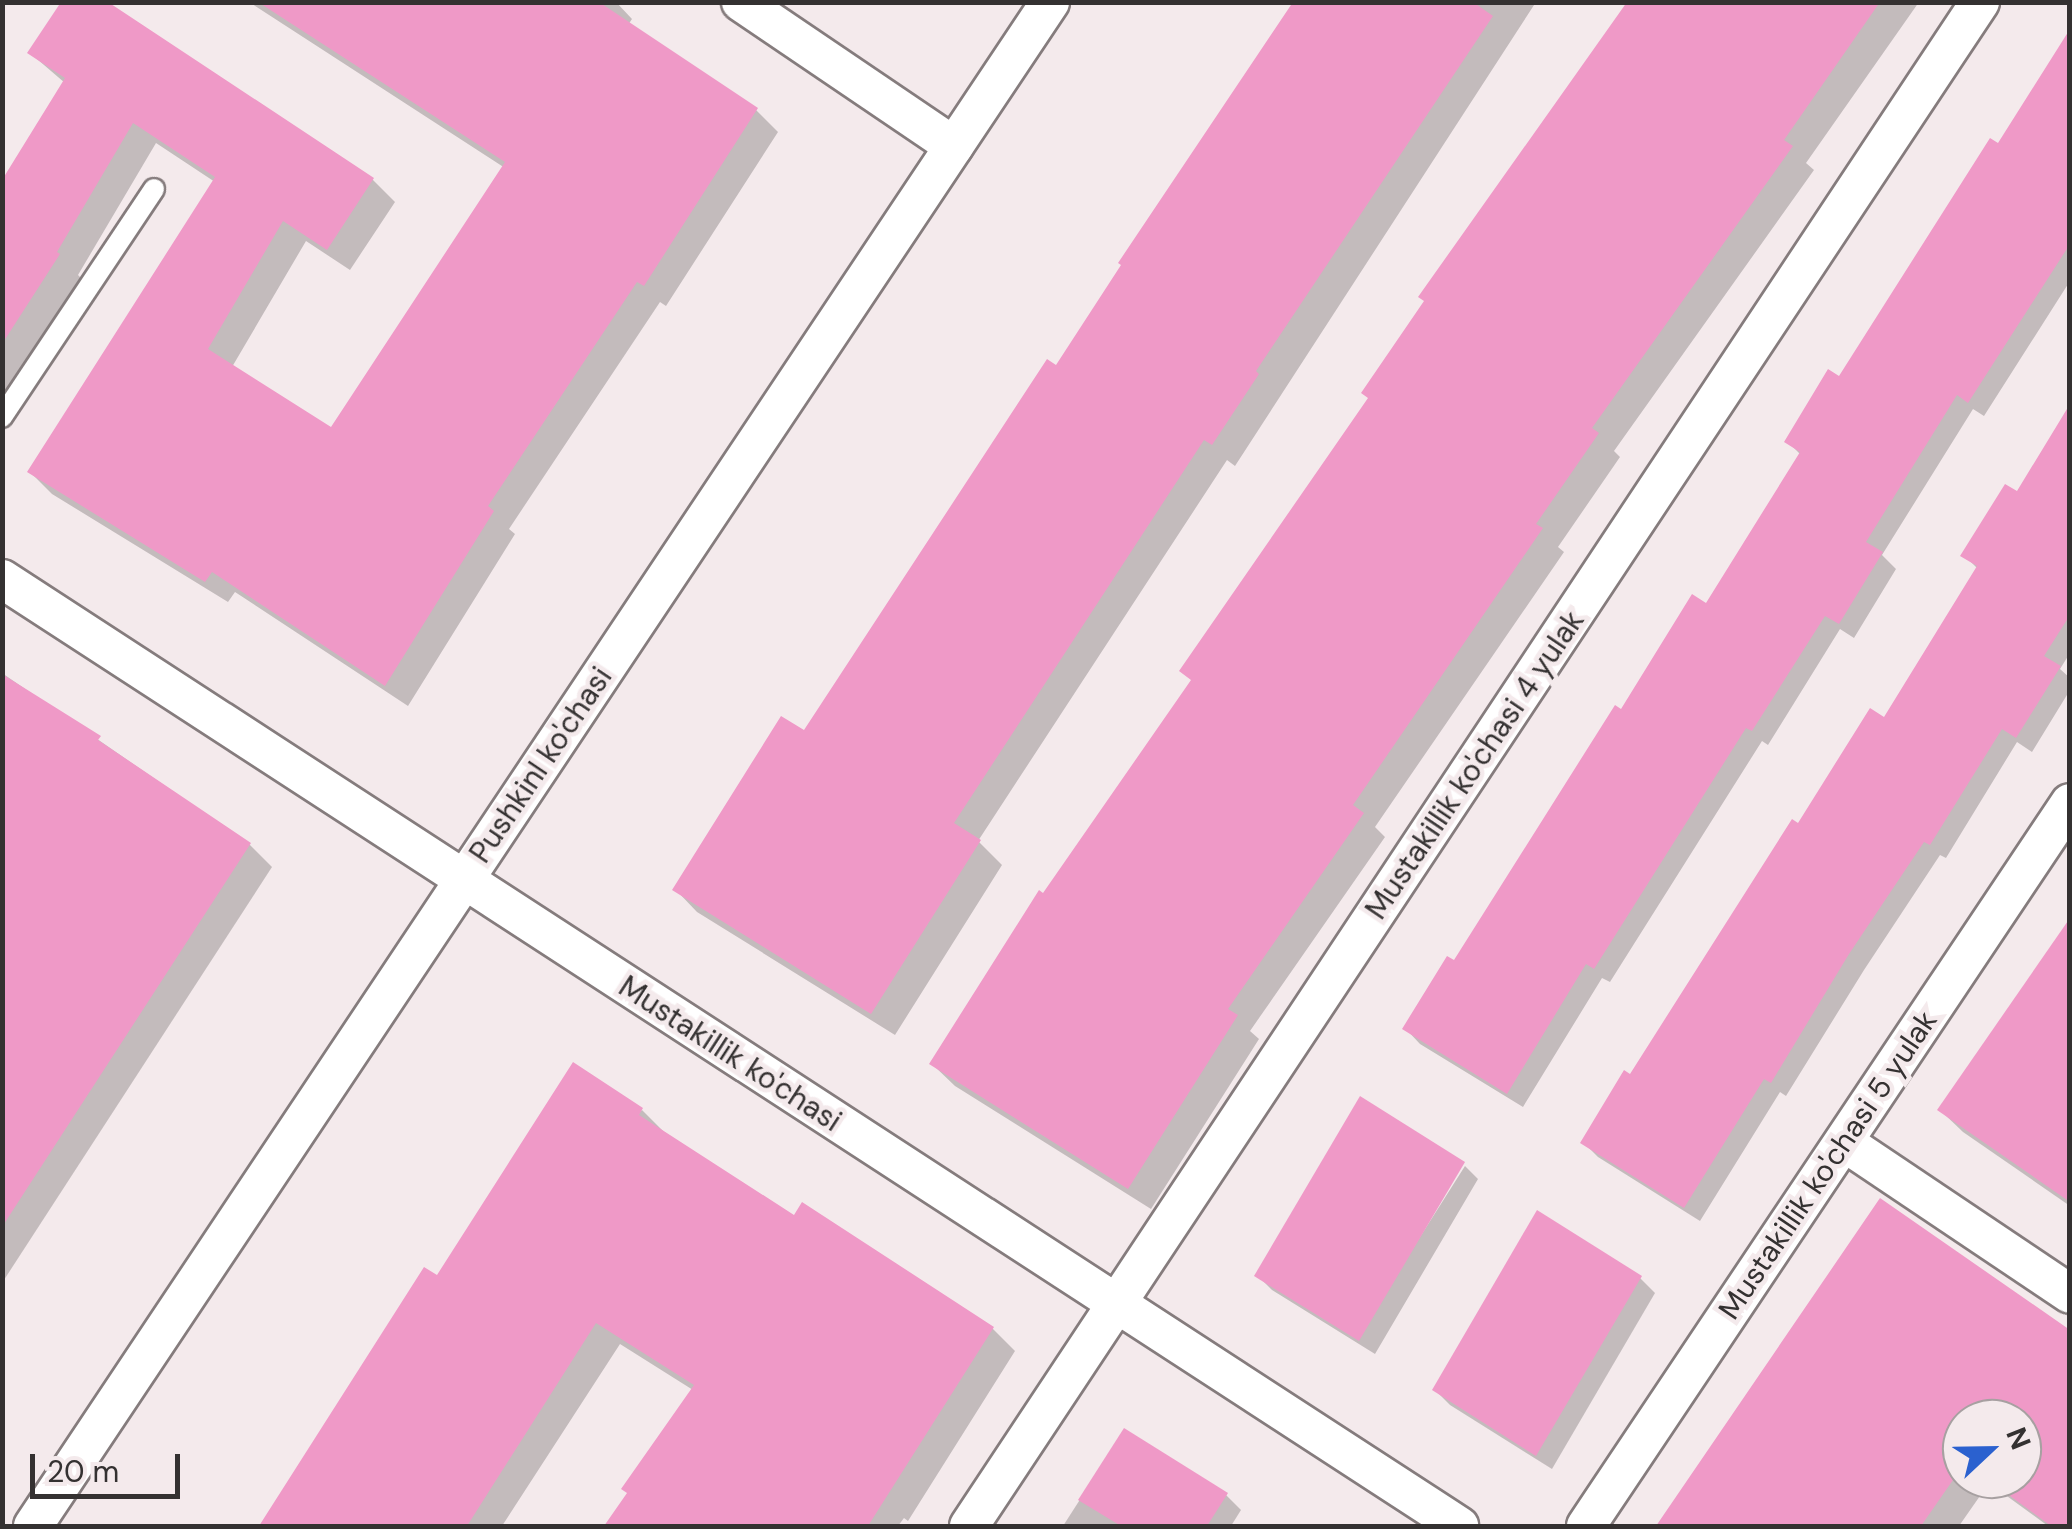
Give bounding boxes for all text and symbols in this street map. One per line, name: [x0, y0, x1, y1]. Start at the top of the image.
street label: Mustakillik ko'chasi 4 yulak: [1358, 604, 1592, 926]
street label: Pushkinl ko'chasi: [462, 660, 620, 870]
street label: Mustakillik ko'chasi: [612, 969, 848, 1139]
street label: Mustakillik ko'chasi 5 yulak: [1711, 1004, 1945, 1326]
north arrow: [1942, 1399, 2042, 1499]
text: N: [1997, 1422, 2039, 1455]
scale bar: [35, 1434, 185, 1496]
text: 20 m: [47, 1452, 119, 1491]

